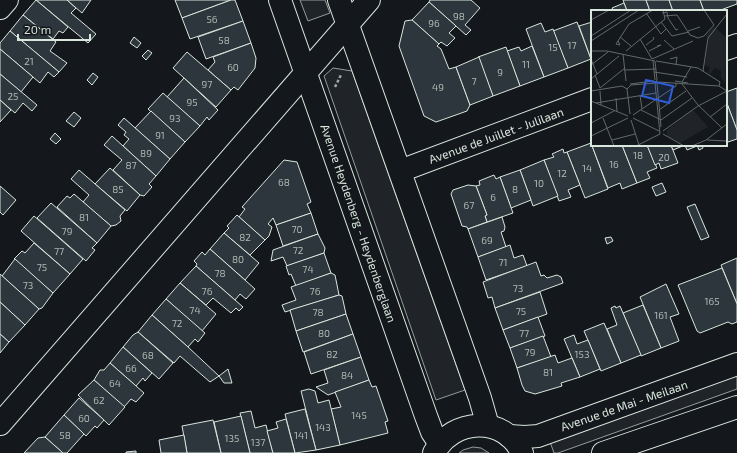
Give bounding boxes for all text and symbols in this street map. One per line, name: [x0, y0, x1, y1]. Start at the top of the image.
house number: 98: [453, 10, 465, 22]
inset map: [591, 10, 727, 146]
house number: 56: [206, 13, 218, 25]
scale bar: [18, 16, 90, 42]
house number: 96: [428, 17, 440, 29]
text: 20 m: [24, 22, 51, 36]
house number: 58: [218, 34, 230, 46]
house number: 17: [567, 39, 577, 51]
house number: 15: [548, 41, 558, 53]
house number: 21: [24, 55, 34, 67]
house number: 11: [522, 58, 530, 70]
house number: 60: [227, 61, 239, 73]
house number: 9: [497, 66, 503, 78]
house number: 7: [471, 75, 477, 87]
house number: 97: [202, 78, 212, 90]
house number: 49: [432, 81, 444, 93]
house number: 25: [8, 90, 18, 102]
house number: 95: [186, 96, 198, 108]
street label: Avenue de Juillet - Julilaan: [427, 104, 565, 166]
house number: 93: [169, 112, 181, 124]
street label: Avenue Heydenberg - Heydenberglaan: [318, 122, 400, 324]
house number: 91: [155, 129, 165, 141]
house number: 89: [140, 147, 152, 159]
house number: 18: [633, 149, 643, 161]
house number: 20: [658, 151, 670, 163]
house number: 16: [609, 158, 619, 170]
house number: 87: [125, 159, 137, 171]
house number: 14: [582, 162, 592, 174]
house number: 12: [557, 167, 567, 179]
house number: 68: [278, 176, 290, 188]
house number: 10: [534, 177, 544, 189]
house number: 85: [112, 183, 124, 195]
house number: 8: [512, 183, 518, 195]
house number: 6: [490, 191, 496, 203]
house number: 67: [464, 199, 474, 211]
house number: 81: [79, 211, 89, 223]
house number: 70: [291, 223, 303, 235]
house number: 79: [62, 225, 73, 237]
house number: 82: [239, 231, 251, 243]
house number: 69: [481, 234, 493, 246]
house number: 72: [293, 244, 304, 256]
house number: 77: [54, 245, 64, 257]
house number: 80: [232, 253, 244, 265]
house number: 71: [498, 256, 508, 268]
house number: 75: [37, 261, 47, 273]
house number: 74: [302, 263, 314, 275]
house number: 78: [214, 267, 226, 279]
house number: 73: [23, 279, 33, 291]
house number: 73: [513, 282, 523, 294]
house number: 76: [202, 285, 213, 297]
house number: 76: [310, 285, 321, 297]
house number: 165: [704, 295, 720, 307]
house number: 74: [189, 304, 201, 316]
house number: 75: [516, 305, 526, 317]
house number: 78: [312, 306, 324, 318]
house number: 161: [654, 309, 668, 321]
house number: 72: [172, 317, 183, 329]
house number: 80: [318, 327, 330, 339]
house number: 77: [519, 327, 529, 339]
house number: 79: [525, 346, 536, 358]
house number: 82: [326, 348, 338, 360]
house number: 153: [575, 348, 589, 360]
house number: 68: [142, 349, 154, 361]
house number: 66: [125, 362, 137, 374]
house number: 81: [543, 366, 553, 378]
house number: 84: [341, 369, 353, 381]
house number: 64: [109, 377, 121, 389]
street label: Avenue de Mai - Meilaan: [559, 377, 689, 433]
house number: 62: [93, 394, 105, 406]
house number: 145: [351, 409, 367, 421]
house number: 60: [78, 412, 90, 424]
house number: 143: [315, 421, 331, 433]
house number: 58: [59, 429, 71, 441]
house number: 141: [294, 429, 308, 441]
house number: 135: [225, 432, 239, 444]
house number: 137: [251, 436, 265, 448]

